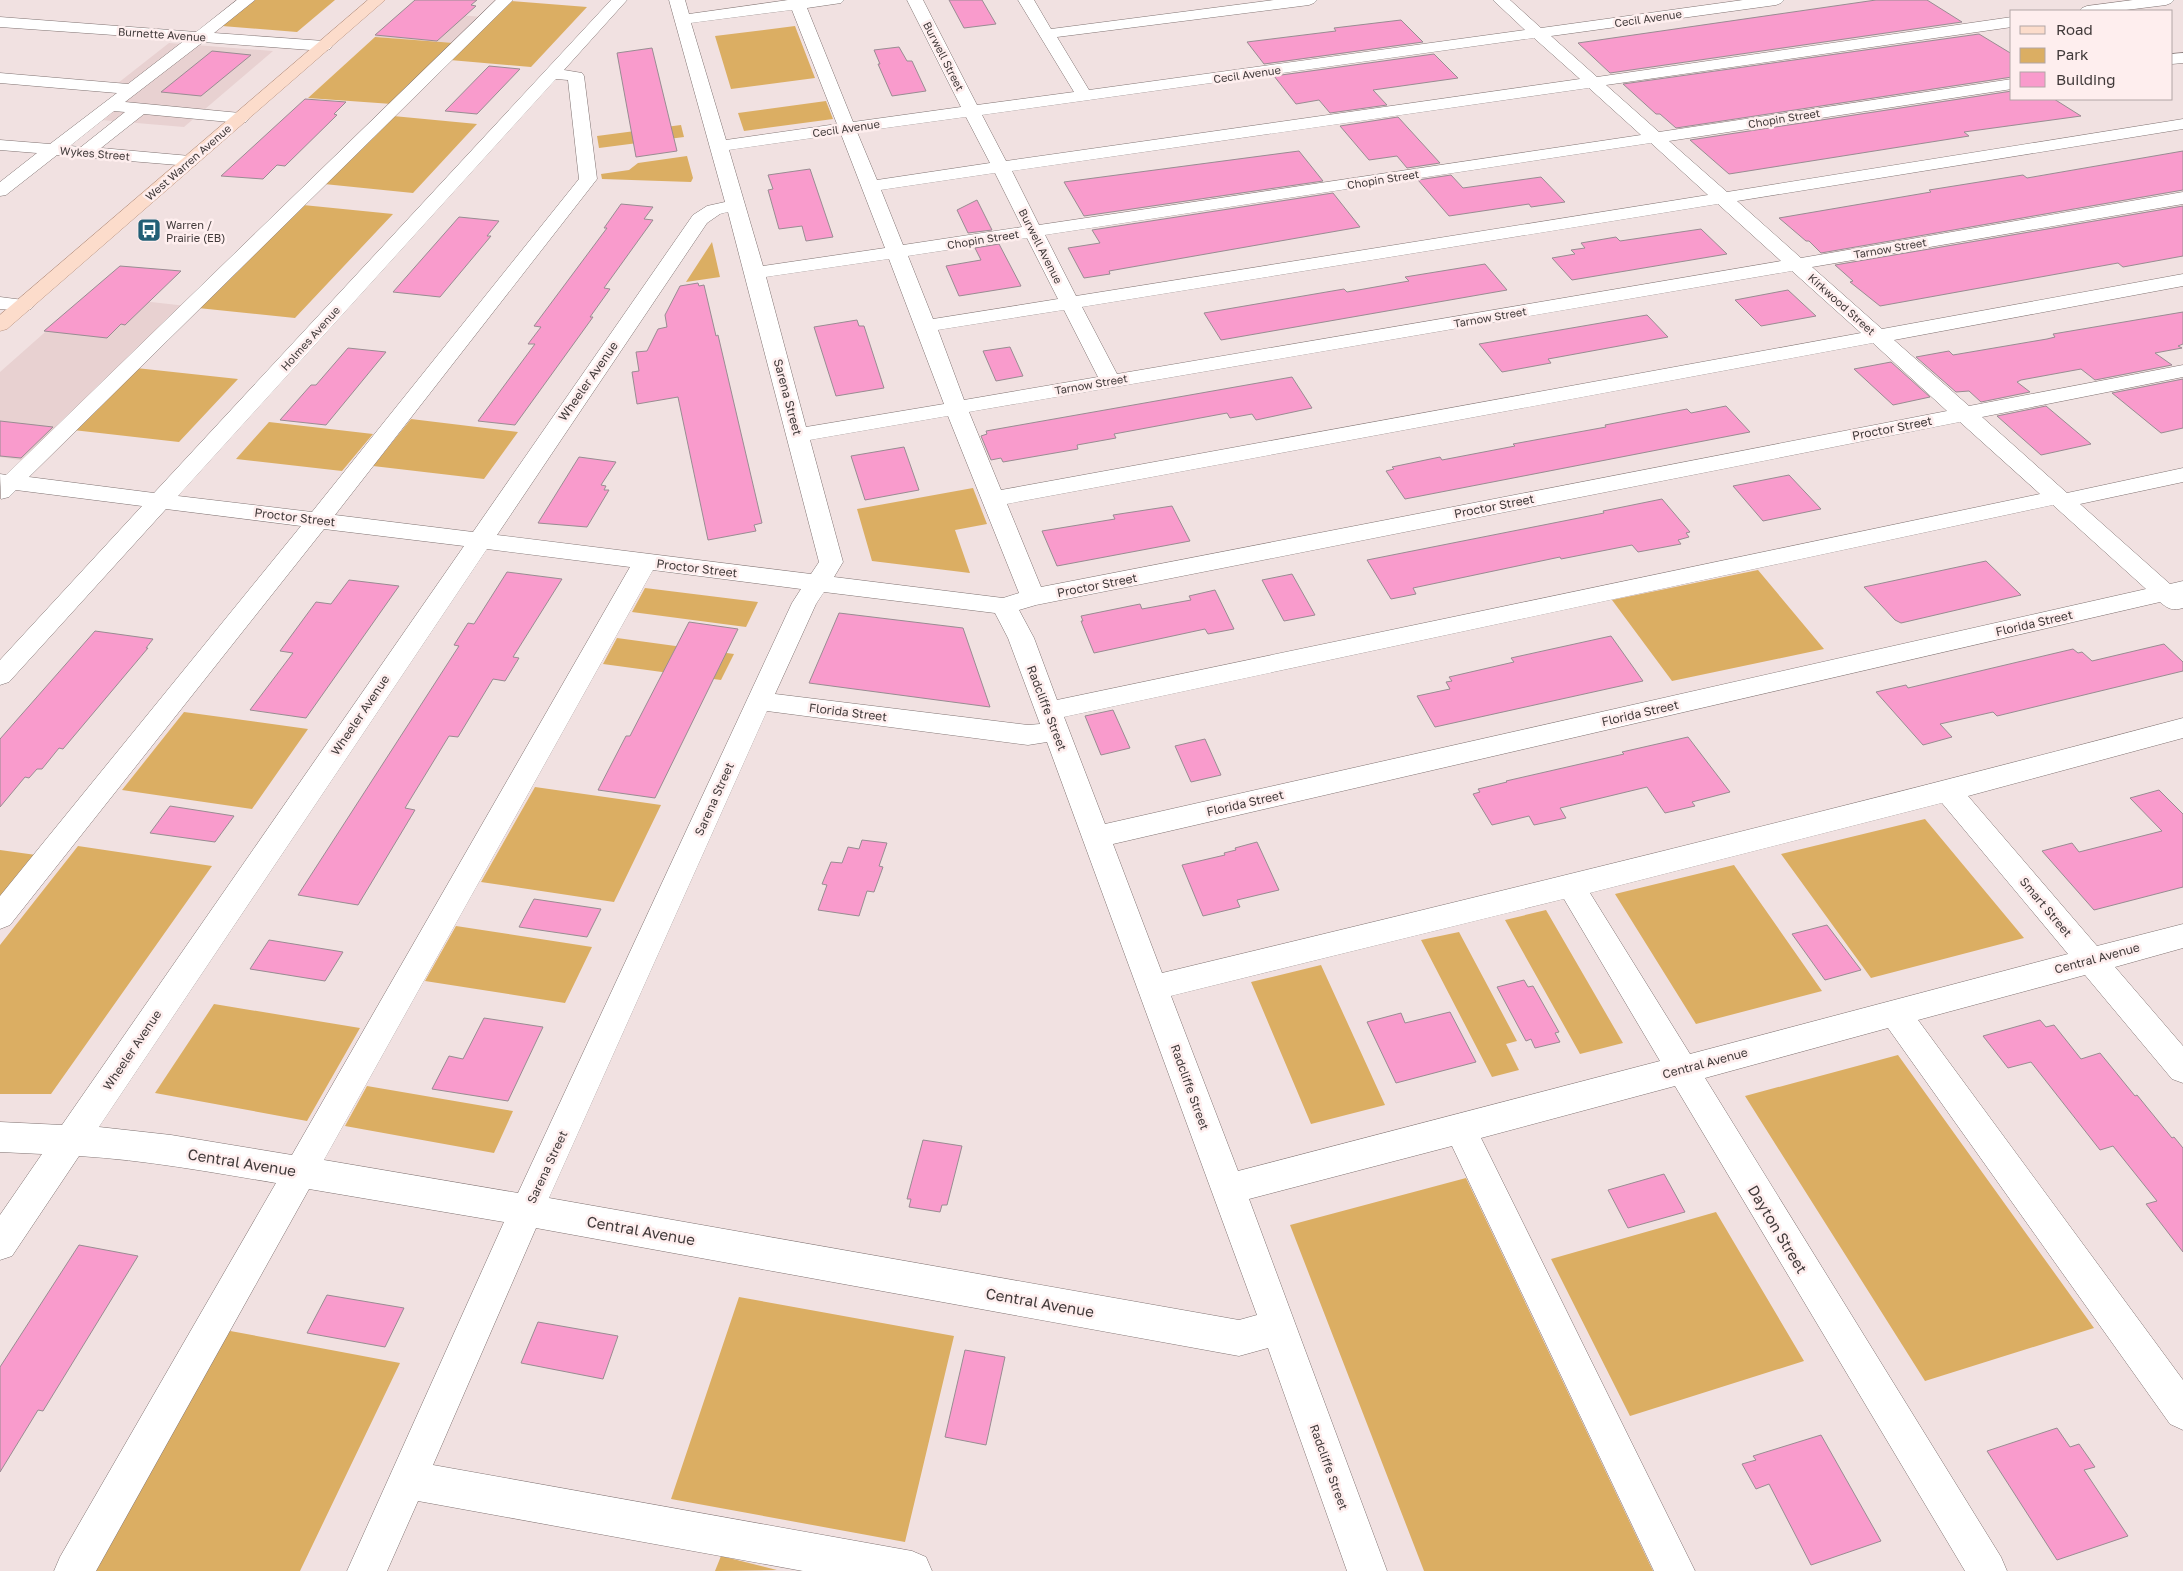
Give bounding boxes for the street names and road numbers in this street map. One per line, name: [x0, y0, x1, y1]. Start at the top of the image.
street label: Cecil Avenue: [1613, 7, 1683, 29]
street label: Burwell Street: [921, 19, 967, 93]
street label: Burnette Avenue: [118, 24, 206, 44]
street label: Cecil Avenue: [1212, 63, 1282, 85]
street label: Chopin Street: [1747, 106, 1821, 130]
street label: Cecil Avenue: [811, 117, 881, 139]
street label: West Warren Avenue: [143, 121, 233, 203]
street label: Wykes Street: [59, 143, 131, 163]
street label: Chopin Street: [1346, 167, 1420, 191]
street label: Burwell Avenue: [1017, 206, 1065, 286]
street label: Chopin Street: [946, 227, 1020, 251]
street label: Tarnow Street: [1853, 235, 1927, 261]
street label: Kirkwood Street: [1806, 271, 1878, 337]
street label: Holmes Avenue: [278, 303, 342, 373]
street label: Tarnow Street: [1453, 304, 1527, 330]
street label: Wheeler Avenue: [555, 338, 621, 424]
street label: Sarena Street: [771, 357, 805, 437]
street label: Tarnow Street: [1054, 371, 1128, 397]
street label: Proctor Street: [1851, 413, 1934, 443]
street label: Proctor Street: [1453, 491, 1536, 521]
street label: Proctor Street: [254, 505, 336, 529]
street label: Proctor Street: [656, 556, 738, 580]
street label: Proctor Street: [1056, 570, 1139, 600]
street label: Florida Street: [1994, 607, 2074, 639]
street label: Radcliffe Street: [1024, 663, 1070, 753]
street label: Wheeler Avenue: [328, 672, 392, 758]
street label: Florida Street: [1600, 697, 1680, 729]
street label: Florida Street: [808, 700, 888, 724]
street label: Sarena Street: [691, 760, 737, 838]
street label: Florida Street: [1205, 787, 1285, 819]
street label: Smart Street: [2017, 874, 2075, 940]
street label: Central Avenue: [2053, 939, 2141, 977]
street label: Wheeler Avenue: [100, 1007, 164, 1093]
street label: Radcliffe Street: [1168, 1042, 1213, 1132]
street label: Central Avenue: [1661, 1044, 1749, 1082]
street label: Sarena Street: [524, 1128, 571, 1206]
street label: Central Avenue: [186, 1145, 298, 1180]
street label: Dayton Street: [1745, 1182, 1811, 1276]
street label: Central Avenue: [585, 1212, 697, 1248]
street label: Central Avenue: [984, 1284, 1096, 1320]
street label: Radcliffe Street: [1307, 1422, 1352, 1512]

